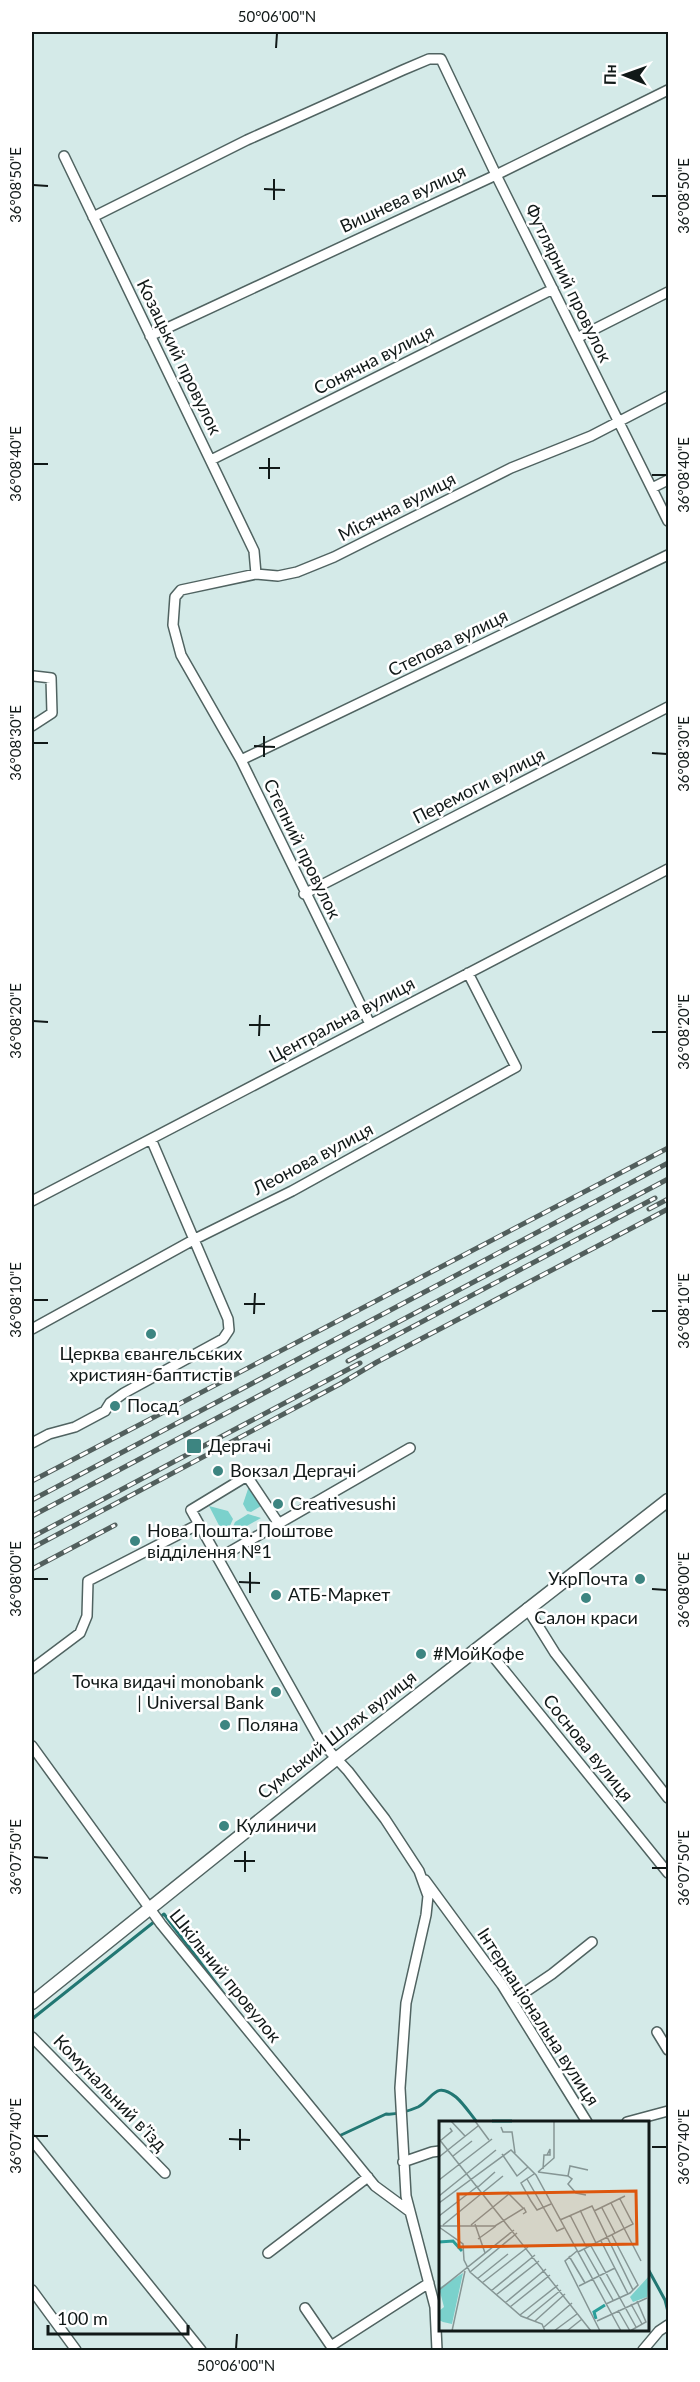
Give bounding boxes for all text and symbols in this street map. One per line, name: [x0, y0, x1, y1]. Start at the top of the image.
text: 50°06'00"N: [238, 7, 316, 25]
north arrow: [595, 45, 655, 105]
text: Пн: [600, 64, 619, 85]
text: 36°08'50"E: [6, 147, 24, 223]
text: 36°08'50"E: [674, 158, 692, 234]
street label: Вишнева вулиця: [336, 159, 469, 237]
street label: Футлярний провулок: [521, 199, 617, 366]
street label: Козацький провулок: [133, 275, 227, 438]
street label: Сонячна вулиця: [310, 319, 437, 399]
text: 36°08'40"E: [6, 426, 24, 502]
text: 36°08'40"E: [674, 437, 692, 513]
street label: Місячна вулиця: [334, 467, 459, 545]
street label: Степова вулиця: [384, 604, 511, 681]
text: 36°08'30"E: [6, 705, 24, 781]
text: 36°08'30"E: [674, 716, 692, 792]
street label: Перемоги вулиця: [409, 742, 548, 828]
street label: Степний провулок: [259, 775, 347, 923]
street label: Центральна вулиця: [265, 971, 418, 1067]
text: 36°08'20"E: [6, 983, 24, 1059]
text: 36°08'20"E: [674, 994, 692, 1070]
street label: Леонова вулиця: [248, 1117, 376, 1200]
text: 36°08'10"E: [6, 1262, 24, 1338]
text: 36°08'10"E: [674, 1273, 692, 1349]
marker: Церква євангельських християн-баптистів: [144, 1327, 158, 1341]
place label: Церква євангельських християн-баптистів: [59, 1342, 243, 1385]
place label: Посад: [127, 1394, 179, 1416]
marker: Посад: [108, 1399, 122, 1413]
place label: Дергачі: [208, 1434, 271, 1456]
marker: Дергачі: [185, 1437, 203, 1455]
place label: Вокзал Дергачі: [230, 1459, 356, 1481]
marker: Вокзал Дергачі: [211, 1464, 225, 1478]
place label: Creativesushi: [290, 1492, 396, 1514]
marker: Creativesushi: [271, 1497, 285, 1511]
place label: Нова Пошта. Поштове відділення №1: [147, 1519, 333, 1562]
marker: Нова Пошта. Поштове відділення №1: [128, 1534, 142, 1548]
text: 36°08'00"E: [6, 1541, 24, 1617]
text: 36°08'00"E: [674, 1552, 692, 1628]
place label: УкрПочта: [548, 1567, 628, 1589]
marker: УкрПочта: [633, 1572, 647, 1586]
place label: АТБ-Маркет: [288, 1583, 390, 1605]
marker: АТБ-Маркет: [269, 1588, 283, 1602]
marker: Салон краси: [579, 1591, 593, 1605]
place label: Салон краси: [534, 1606, 638, 1628]
place label: #МойКофе: [433, 1642, 524, 1664]
marker: #МойКофе: [414, 1647, 428, 1661]
street label: Сумський Шлях вулиця: [253, 1665, 420, 1803]
place label: Точка видачі monobank | Universal Bank: [72, 1670, 265, 1713]
marker: Точка видачі monobank | Universal Bank: [269, 1685, 283, 1699]
street label: Соснова вулиця: [539, 1689, 639, 1805]
place label: Поляна: [237, 1713, 298, 1735]
marker: Поляна: [218, 1718, 232, 1732]
place label: Кулиничи: [236, 1814, 317, 1836]
text: 36°07'50"E: [6, 1819, 24, 1895]
marker: Кулиничи: [217, 1819, 231, 1833]
text: 36°07'50"E: [674, 1830, 692, 1906]
street label: Шкільний провулок: [165, 1904, 287, 2047]
street label: Інтернаціональна вулиця: [473, 1923, 605, 2109]
street label: Комунальний в’їзд: [49, 2029, 172, 2155]
text: 36°07'40"E: [6, 2098, 24, 2174]
text: 36°07'40"E: [674, 2109, 692, 2185]
inset map: [439, 2121, 649, 2331]
scale bar: [48, 2298, 188, 2336]
text: 100 m: [57, 2307, 108, 2329]
text: 50°06'00"N: [197, 2356, 275, 2374]

